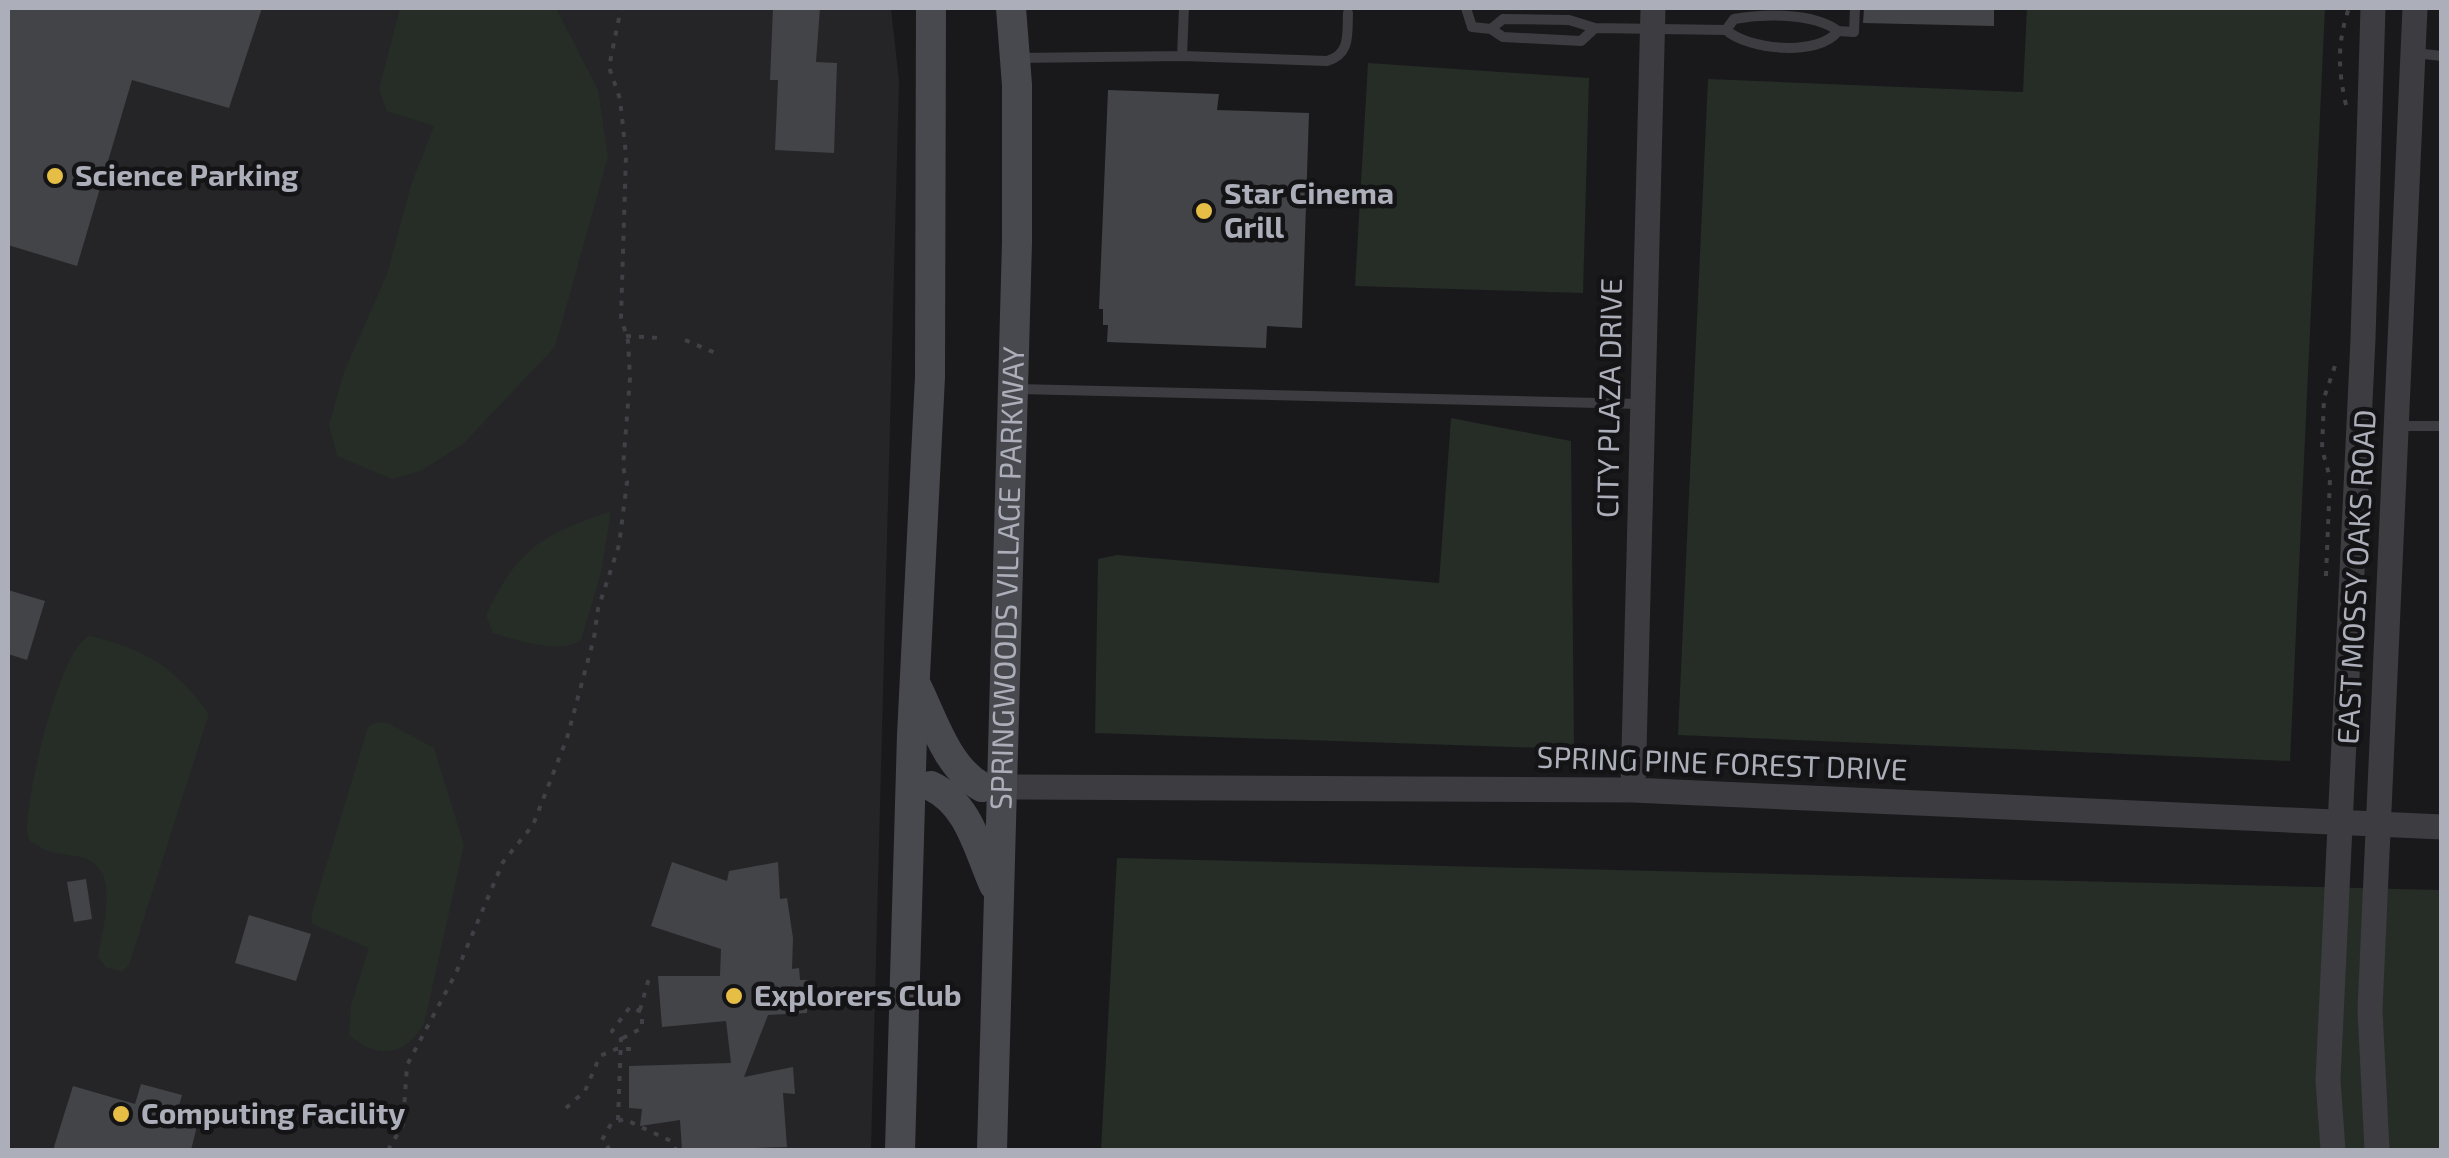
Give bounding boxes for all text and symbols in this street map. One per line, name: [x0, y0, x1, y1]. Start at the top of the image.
place label: Science Parking: [75, 156, 299, 192]
marker: Science Parking: [44, 165, 66, 187]
place label: Star Cinema Grill: [1224, 174, 1394, 244]
marker: Star Cinema Grill: [1193, 200, 1215, 222]
street label: CITY PLAZA DRIVE: [1588, 278, 1628, 518]
street label: SPRINGWOODS VILLAGE PARKWAY: [981, 346, 1030, 810]
street label: EAST MOSSY OAKS ROAD: [2328, 408, 2382, 745]
street label: SPRING PINE FOREST DRIVE: [1536, 738, 1908, 786]
place label: Explorers Club: [754, 976, 962, 1012]
marker: Explorers Club: [723, 985, 745, 1007]
place label: Computing Facility: [141, 1094, 405, 1131]
marker: Computing Facility: [110, 1103, 132, 1125]

